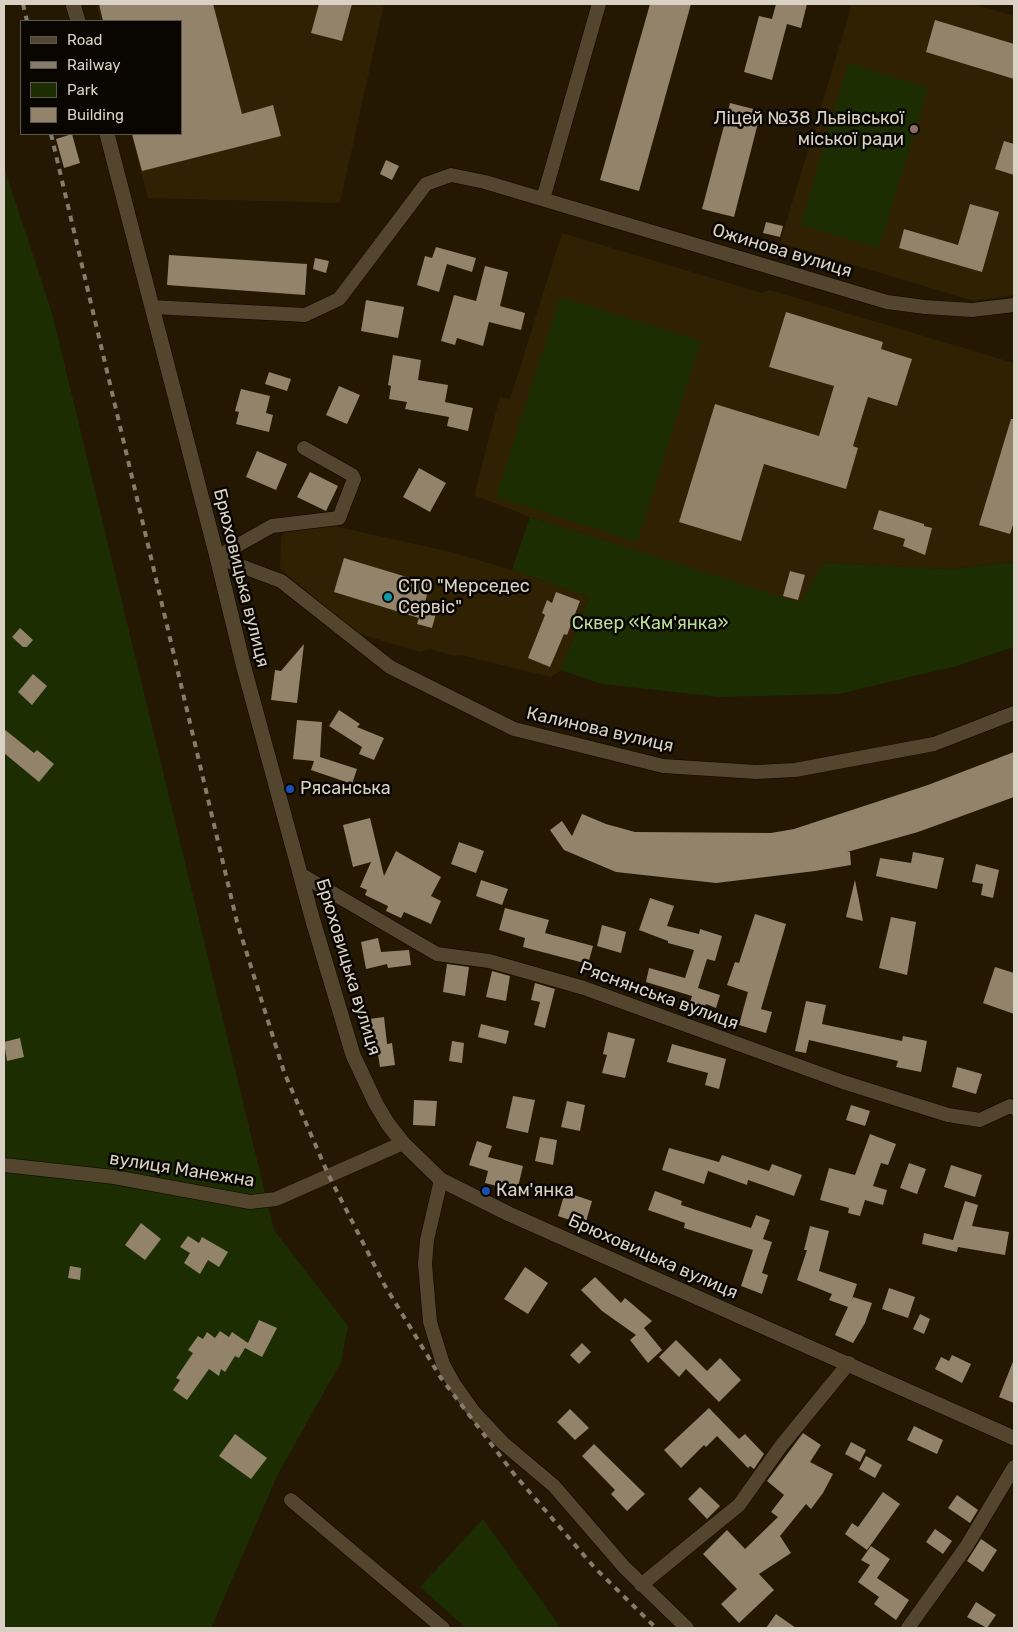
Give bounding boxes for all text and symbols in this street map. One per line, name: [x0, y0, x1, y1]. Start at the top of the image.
legend: [20, 20, 182, 135]
text: Road: [67, 31, 103, 49]
text: Railway: [67, 56, 121, 74]
text: Park: [67, 81, 98, 99]
text: Building: [67, 106, 124, 124]
place label: Ліцей №38 Львівської міської ради: [714, 108, 904, 150]
marker: Ліцей №38 Львівської міської ради: [908, 123, 920, 135]
street label: Ожинова вулиця: [710, 219, 854, 283]
street label: Брюховицька вулиця: [208, 486, 274, 670]
place label: СТО "Мерседес Сервіс": [398, 576, 530, 618]
marker: СТО "Мерседес Сервіс": [382, 591, 394, 603]
park label: Сквер «Кам'янка»: [572, 613, 728, 635]
street label: Калинова вулиця: [524, 703, 676, 757]
place label: Рясанська: [300, 778, 391, 800]
marker: Рясанська: [284, 783, 296, 795]
street label: Брюховицька вулиця: [311, 876, 385, 1058]
street label: Ряснянська вулиця: [577, 957, 741, 1035]
street label: вулиця Манежна: [108, 1148, 256, 1192]
place label: Кам'янка: [496, 1180, 574, 1202]
marker: Кам'янка: [480, 1185, 492, 1197]
street label: Брюховицька вулиця: [565, 1210, 741, 1304]

